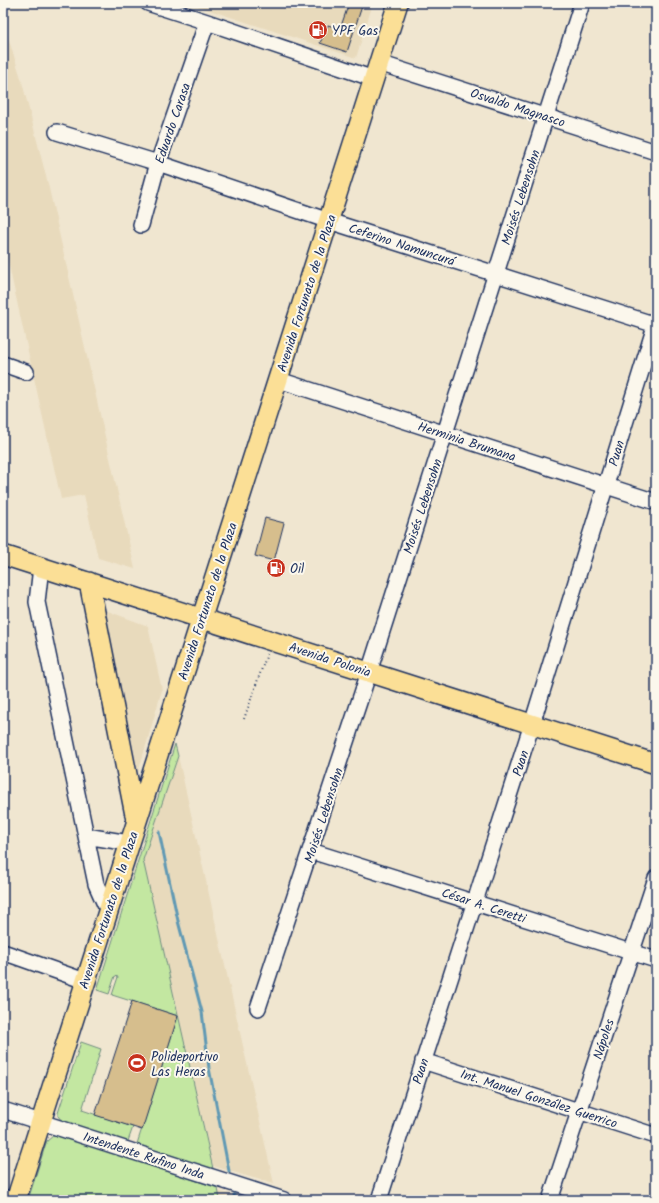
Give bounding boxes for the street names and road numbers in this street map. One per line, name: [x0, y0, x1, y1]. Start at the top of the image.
street label: Eduardo Carasa: [150, 80, 197, 167]
street label: Osvaldo Magnasco: [467, 83, 568, 134]
street label: Moisés Lebensohn: [496, 147, 547, 248]
street label: Avenida Fortunato de la Plaza: [272, 212, 343, 375]
street label: Ceferino Namuncurá: [346, 218, 459, 273]
street label: Herminia Brumana: [415, 417, 518, 468]
street label: Puan: [604, 438, 631, 469]
street label: Moisés Lebensohn: [398, 456, 449, 557]
street label: Avenida Fortunato de la Plaza: [173, 520, 244, 683]
street label: Avenida Polonia: [286, 637, 373, 684]
street label: Puan: [507, 748, 536, 779]
street label: Moisés Lebensohn: [299, 765, 350, 866]
street label: Avenida Fortunato de la Plaza: [74, 829, 145, 992]
street label: César A. Ceretti: [439, 883, 529, 930]
street label: Nápoles: [588, 1016, 621, 1063]
street label: Puan: [407, 1056, 436, 1087]
street label: Int. Manuel González Guerrico: [457, 1064, 620, 1135]
street label: Intendente Rufino Inda: [80, 1127, 207, 1186]

